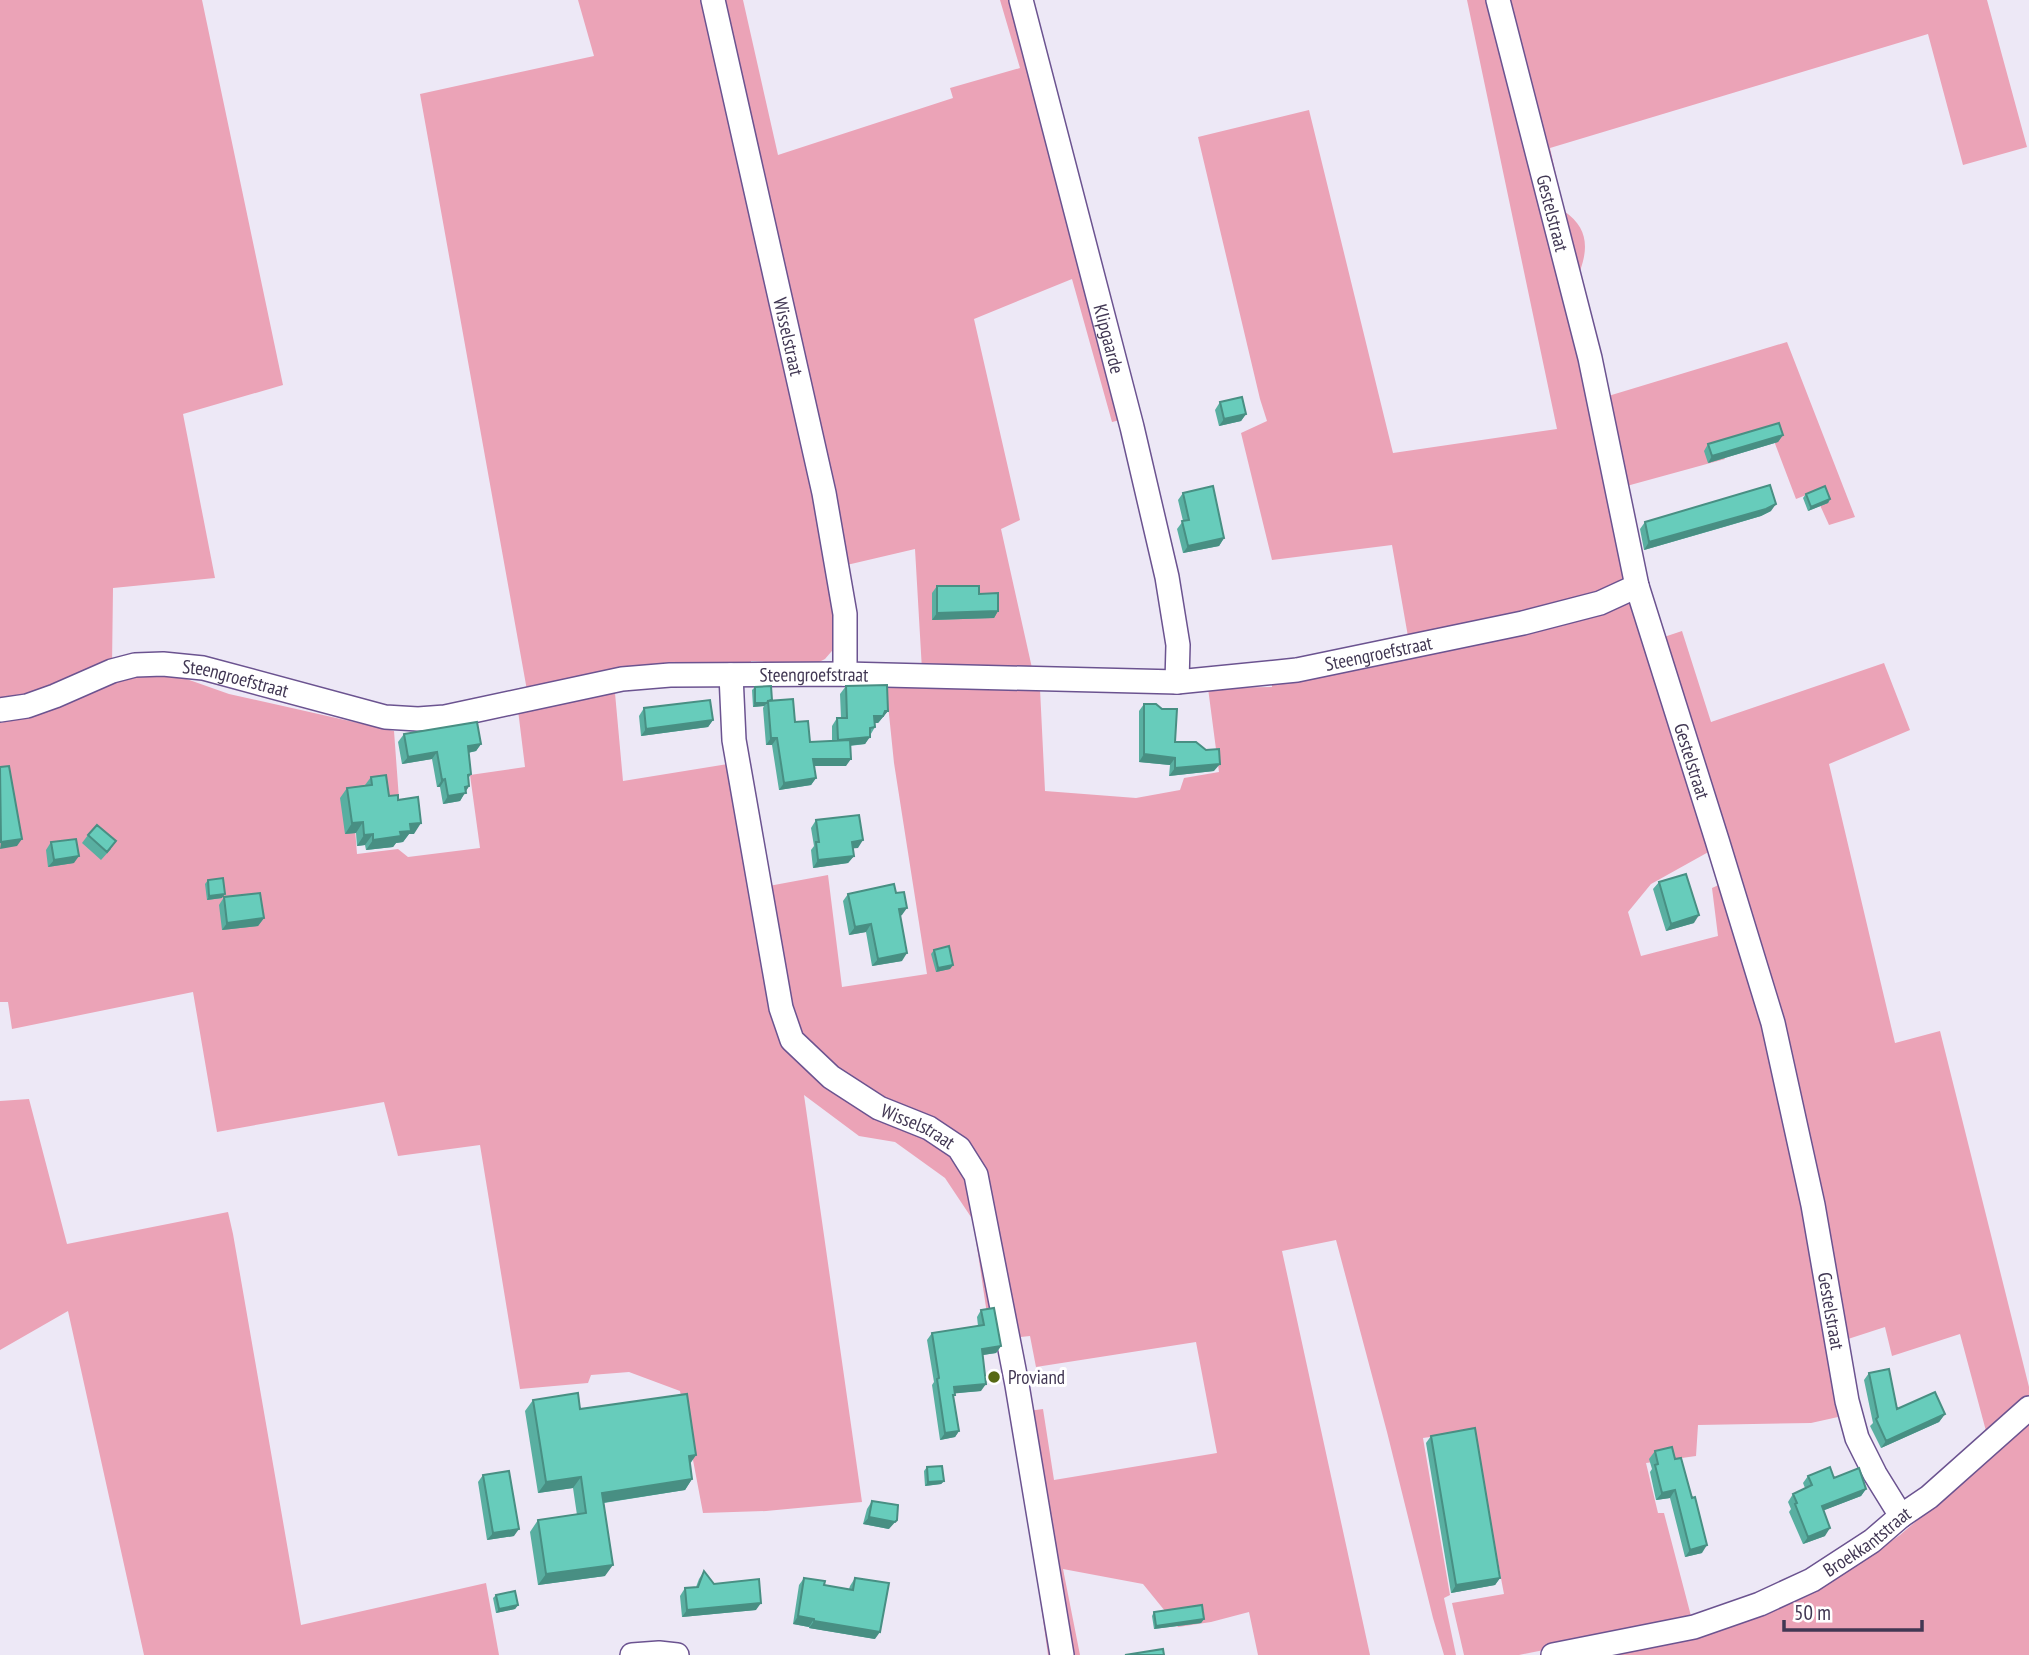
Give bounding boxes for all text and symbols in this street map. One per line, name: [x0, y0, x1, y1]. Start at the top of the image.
street label: Gestelstraat: [1531, 172, 1574, 255]
street label: Wisselstraat: [768, 295, 809, 379]
street label: Klipgaarde: [1089, 301, 1130, 376]
street label: Steengroefstraat: [1323, 630, 1435, 676]
street label: Steengroefstraat: [181, 654, 292, 703]
street label: Steengroefstraat: [759, 662, 869, 687]
street label: Gestelstraat: [1669, 720, 1716, 803]
street label: Wisselstraat: [878, 1098, 960, 1154]
street label: Gestelstraat: [1813, 1270, 1850, 1352]
place label: Proviand: [1008, 1365, 1065, 1389]
marker: Proviand: [986, 1369, 1002, 1385]
street label: Broekkantstraat: [1818, 1501, 1916, 1582]
scale bar: [1784, 1588, 1922, 1632]
text: 50 m: [1794, 1599, 1831, 1626]

